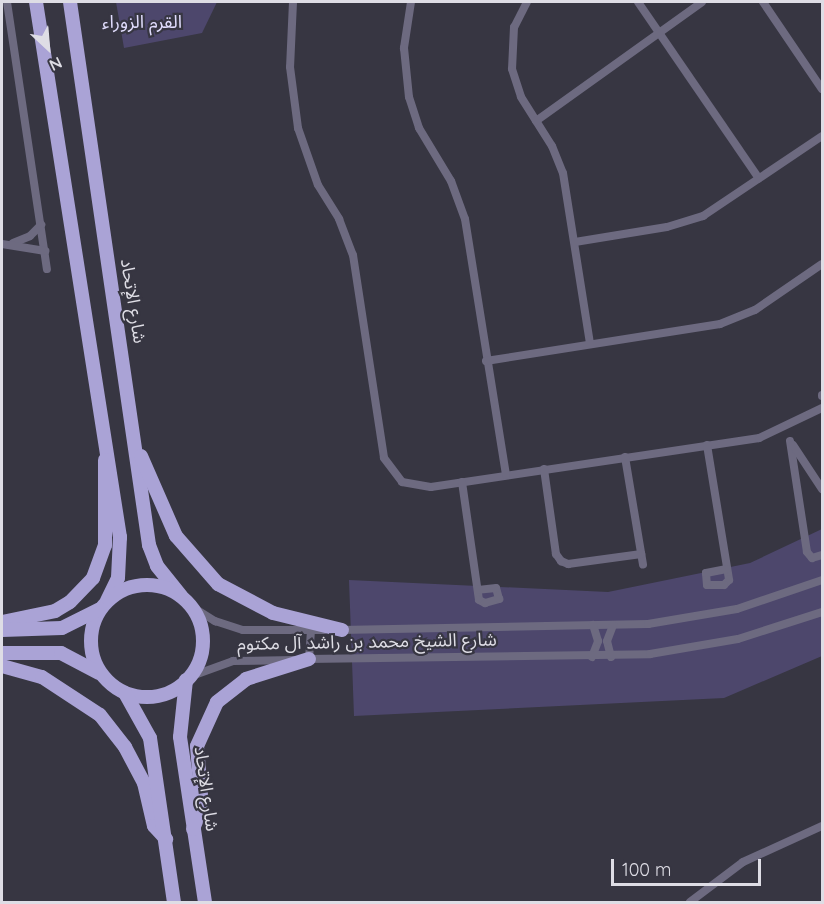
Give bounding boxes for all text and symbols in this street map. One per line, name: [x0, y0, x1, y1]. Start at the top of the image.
park label: القرم الزوراء: [102, 11, 182, 33]
north arrow: [18, 18, 78, 78]
text: N: [46, 53, 66, 76]
street label: شارع الإتحاد: [116, 257, 150, 345]
street label: شارع الشيخ محمد بن راشد آل مكتوم: [237, 629, 497, 655]
street label: شارع الإتحاد: [189, 745, 223, 833]
scale bar: [614, 847, 764, 885]
text: 100 m: [622, 858, 671, 881]

